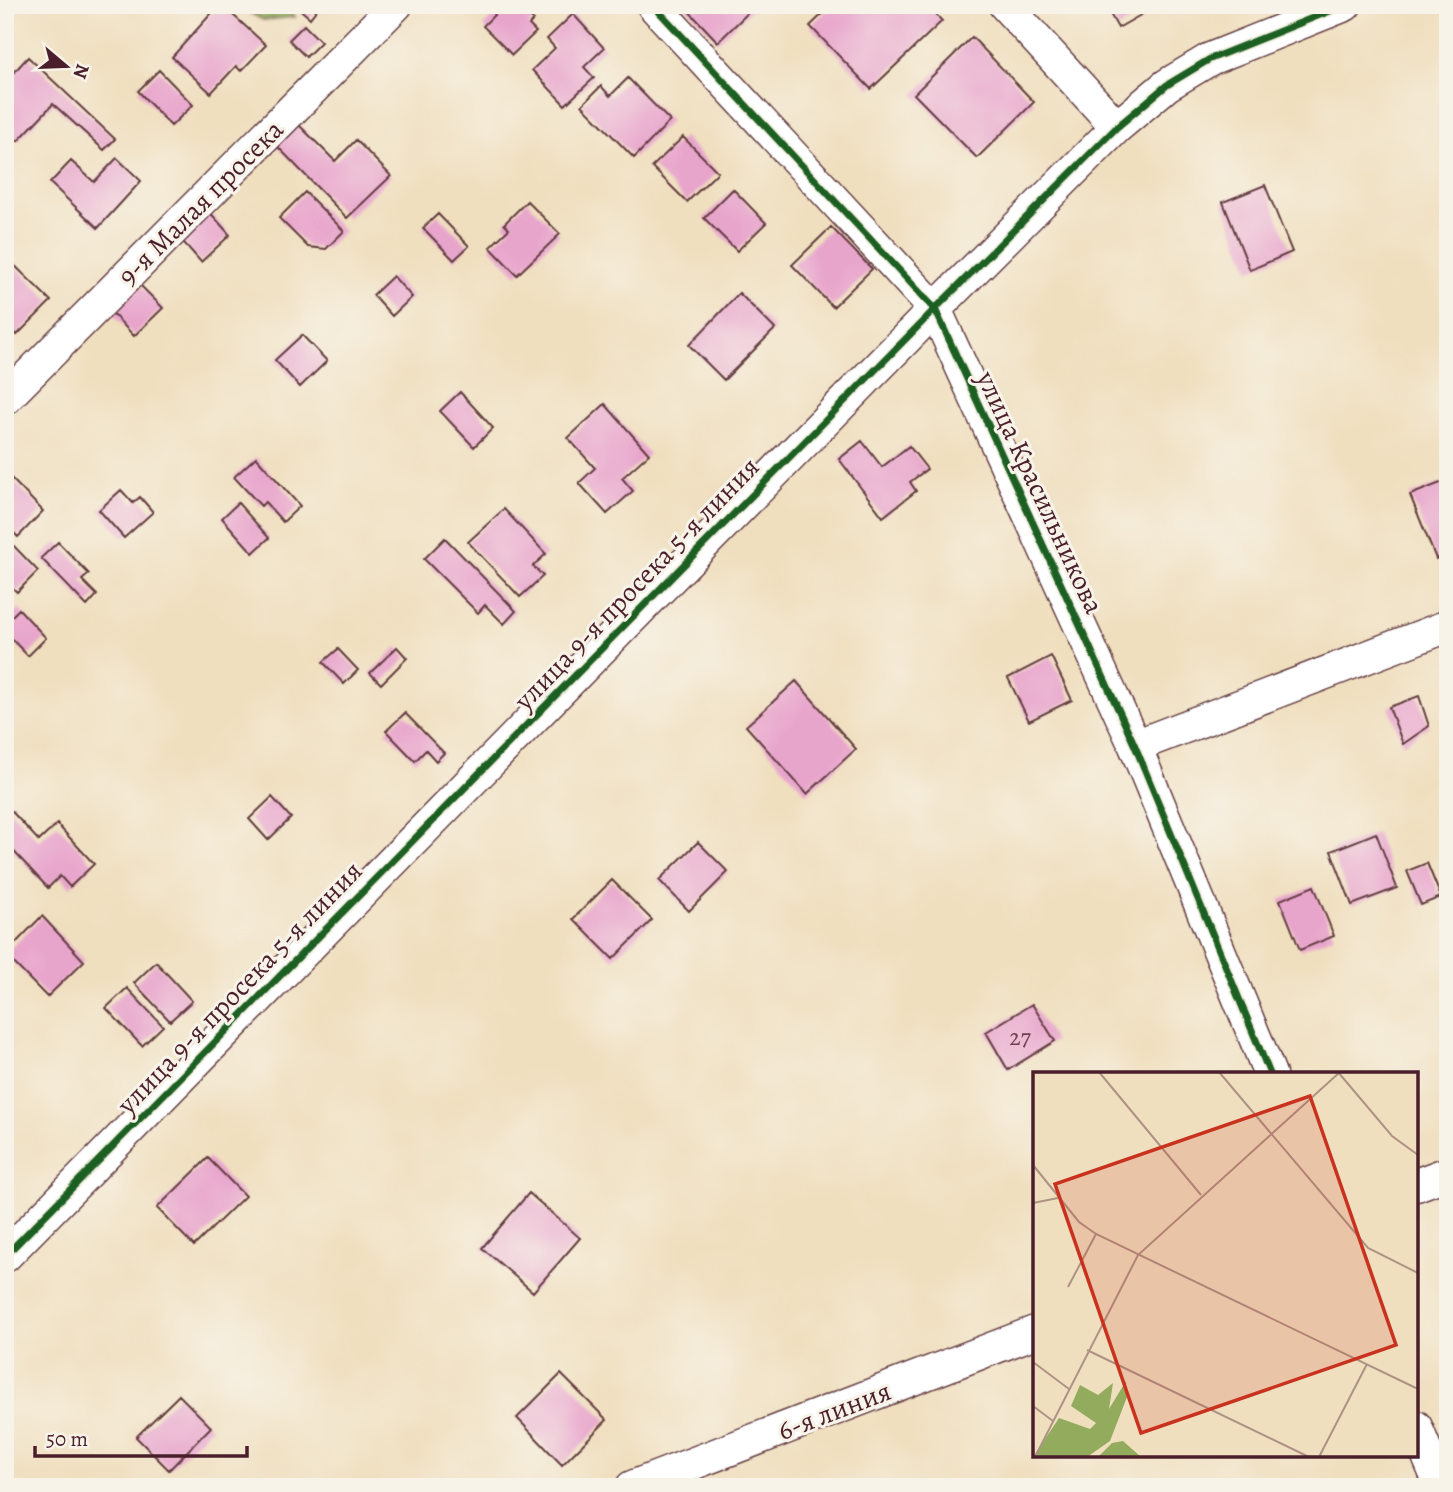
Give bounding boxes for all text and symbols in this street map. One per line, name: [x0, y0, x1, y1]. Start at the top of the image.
north arrow: [32, 32, 102, 102]
text: N: [67, 60, 96, 82]
street label: 9-я Малая просека: [109, 111, 292, 294]
street label: улица Красильникова: [967, 364, 1113, 620]
street label: улица 9-я просека 5-я линия: [505, 449, 768, 719]
street label: улица 9-я просека 5-я линия: [108, 853, 371, 1123]
house number: 27: [1009, 1021, 1032, 1053]
inset map: [1033, 1072, 1418, 1457]
street label: 6-я линия: [772, 1372, 897, 1450]
scale bar: [35, 1415, 247, 1459]
text: 50 m: [46, 1425, 88, 1453]

